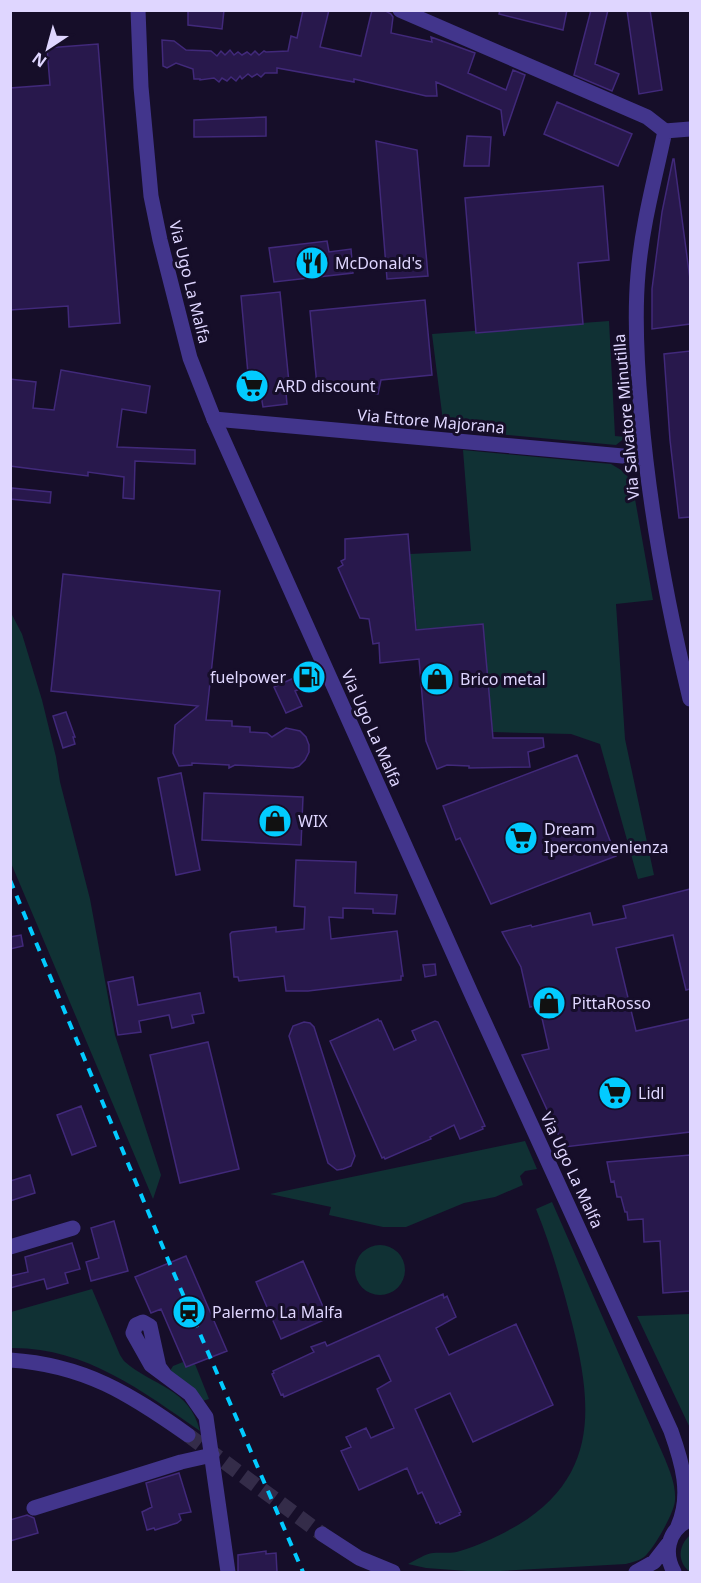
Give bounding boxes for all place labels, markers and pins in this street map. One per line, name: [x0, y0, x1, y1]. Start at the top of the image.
restaurant icon: McDonald's: [294, 245, 330, 281]
place label: McDonald's: [335, 252, 422, 274]
supermarket icon: ARD discount: [234, 368, 270, 404]
place label: ARD discount: [275, 375, 376, 397]
fuel station icon: fuelpower: [291, 659, 327, 695]
shop icon: Brico metal: [419, 661, 455, 697]
place label: fuelpower: [210, 666, 286, 688]
place label: Brico metal: [460, 668, 546, 690]
shop icon: WIX: [257, 803, 293, 839]
place label: WIX: [298, 810, 328, 832]
place label: Dream Iperconvenienza: [544, 818, 668, 858]
supermarket icon: Dream Iperconvenienza: [503, 820, 539, 856]
shop icon: PittaRosso: [531, 985, 567, 1021]
place label: PittaRosso: [572, 992, 651, 1014]
supermarket icon: Lidl: [597, 1075, 633, 1111]
place label: Lidl: [638, 1082, 664, 1104]
station icon: Palermo La Malfa: [171, 1294, 207, 1330]
place label: Palermo La Malfa: [212, 1301, 343, 1323]

